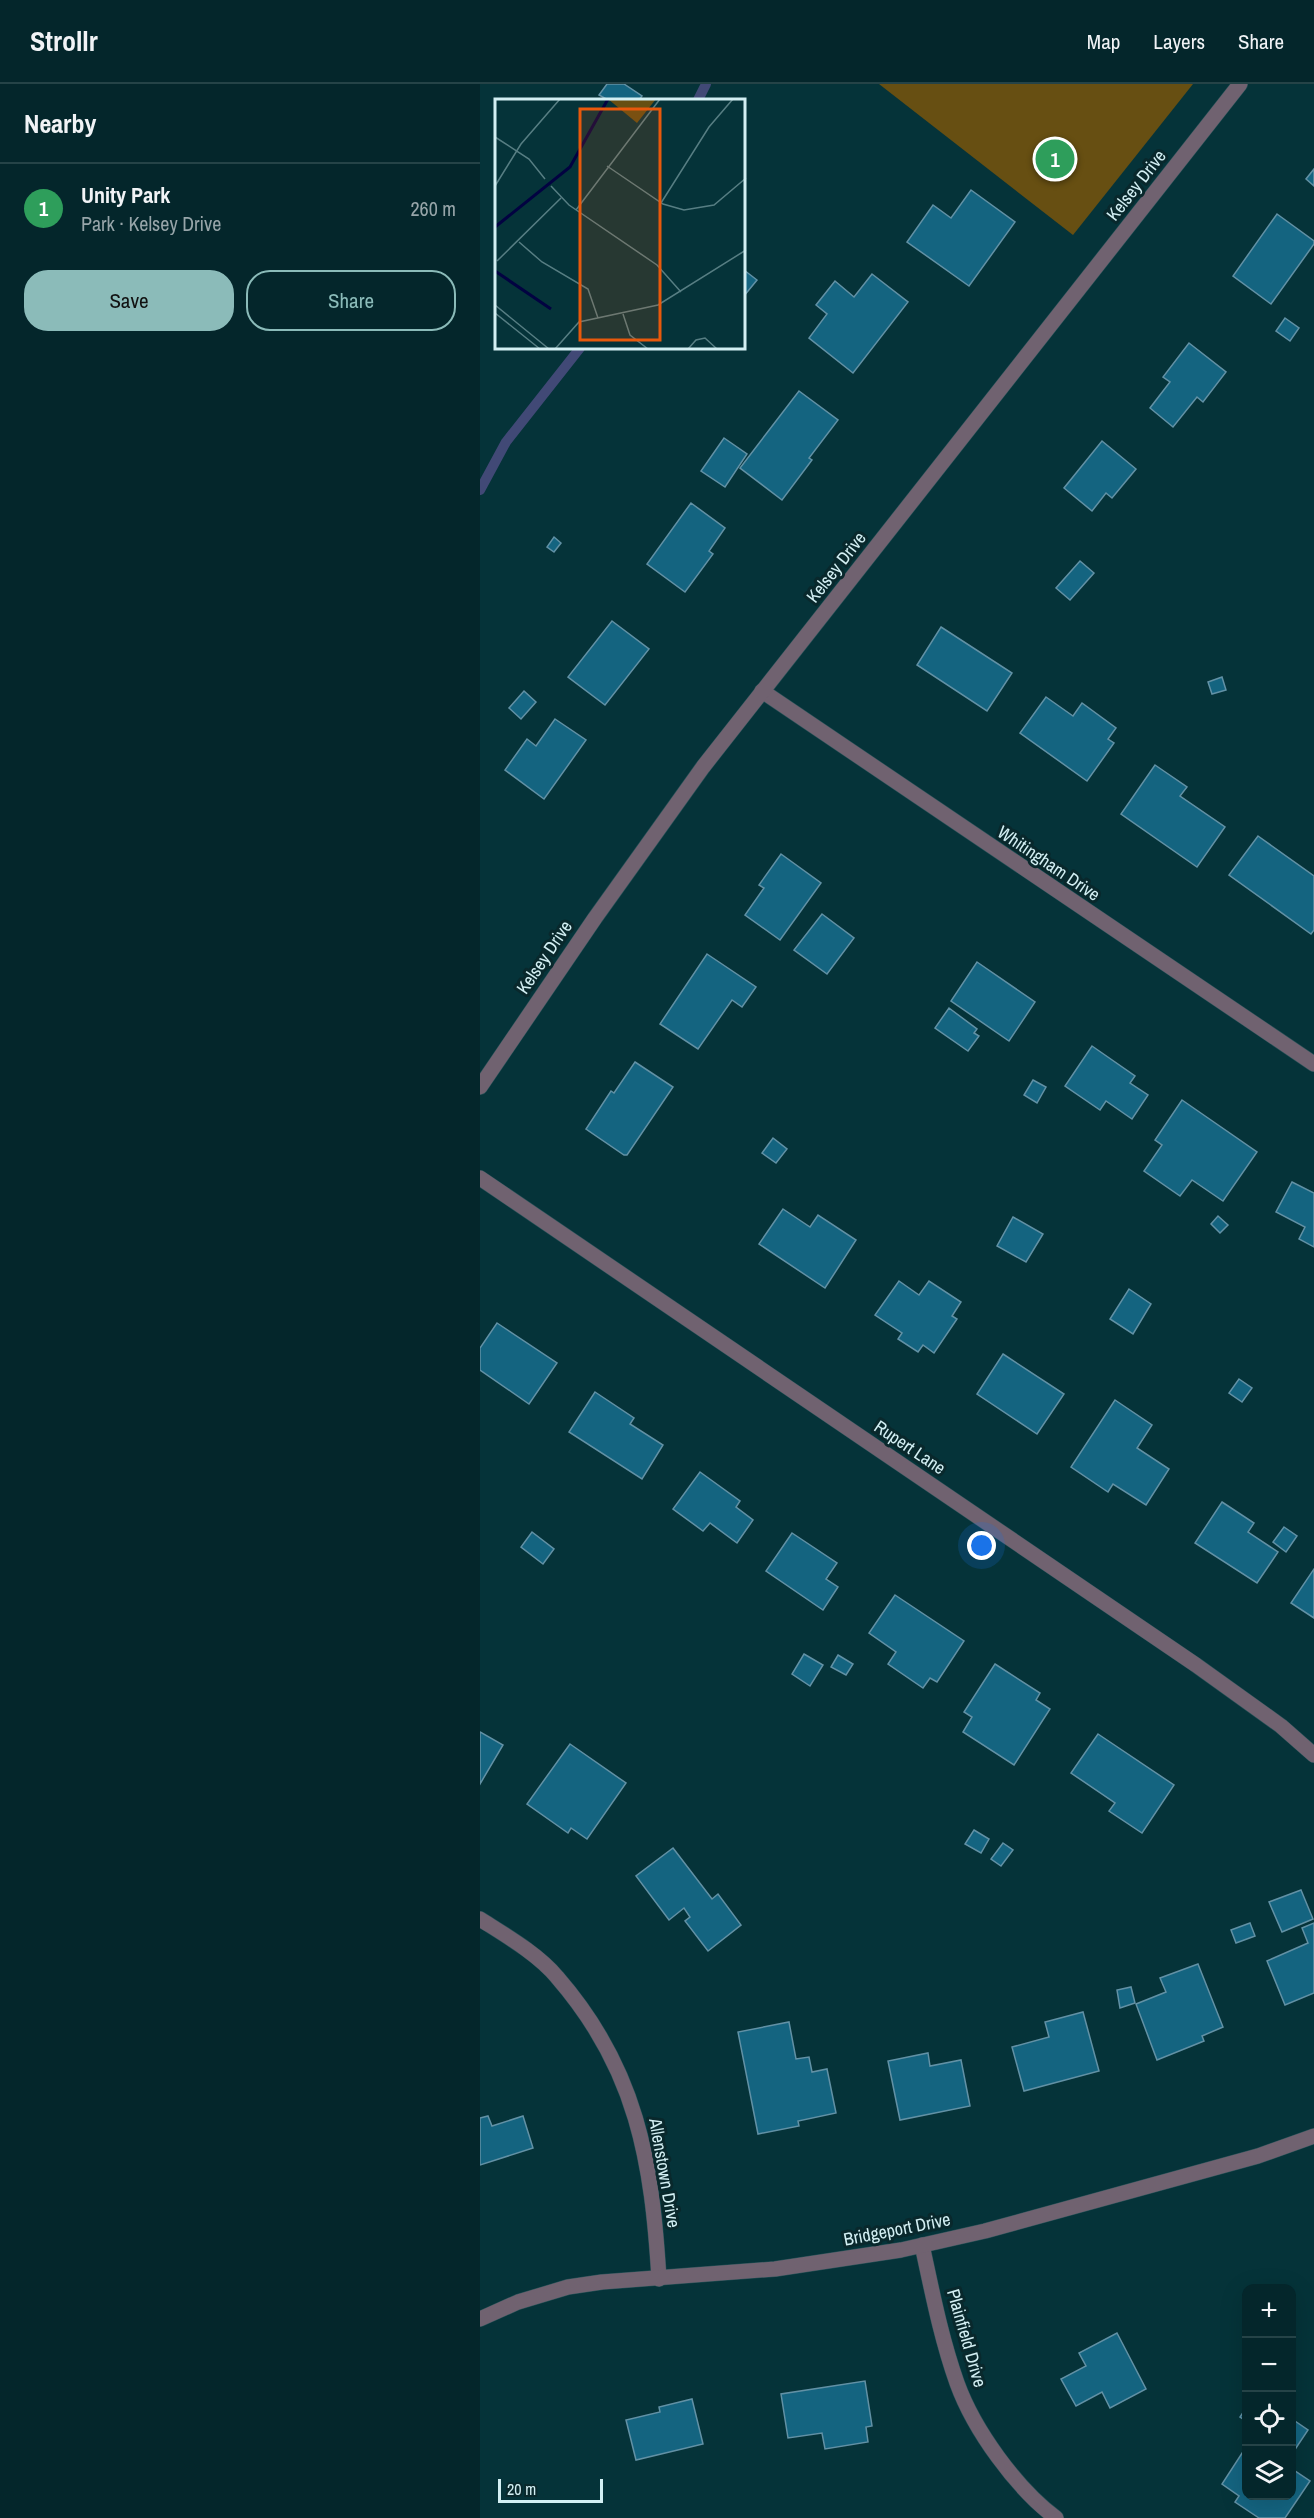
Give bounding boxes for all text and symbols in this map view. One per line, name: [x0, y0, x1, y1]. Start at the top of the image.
text: Strollr: [30, 22, 98, 60]
text: Map: [1087, 27, 1120, 56]
text: Layers: [1153, 27, 1205, 56]
text: Share: [1238, 27, 1284, 56]
inset map: [495, 99, 746, 350]
text: Nearby: [24, 106, 96, 141]
pin: 1: [1036, 136, 1074, 182]
street label: Kelsey Drive: [1100, 144, 1172, 226]
text: Unity Park: [81, 180, 170, 210]
text: 1: [39, 195, 48, 222]
text: 260 m: [410, 195, 456, 222]
text: Park · Kelsey Drive: [81, 210, 221, 237]
button: Save: [24, 270, 234, 331]
button: Share: [246, 270, 456, 331]
street label: Kelsey Drive: [800, 526, 872, 608]
street label: Whitingham Drive: [993, 819, 1105, 907]
street label: Kelsey Drive: [510, 915, 578, 999]
street label: Rupert Lane: [869, 1414, 951, 1480]
your location: [967, 1531, 996, 1560]
street label: Allenstown Drive: [643, 2115, 687, 2230]
street label: Bridgeport Drive: [841, 2206, 953, 2252]
map controls: [1242, 2284, 1296, 2500]
button: +: [1242, 2284, 1296, 2338]
street label: Plainfield Drive: [941, 2286, 993, 2390]
button: −: [1242, 2338, 1296, 2392]
button: locate: [1242, 2392, 1296, 2446]
button: layers: [1242, 2446, 1296, 2500]
scale bar: [498, 2476, 603, 2504]
text: 20 m: [507, 2478, 536, 2500]

